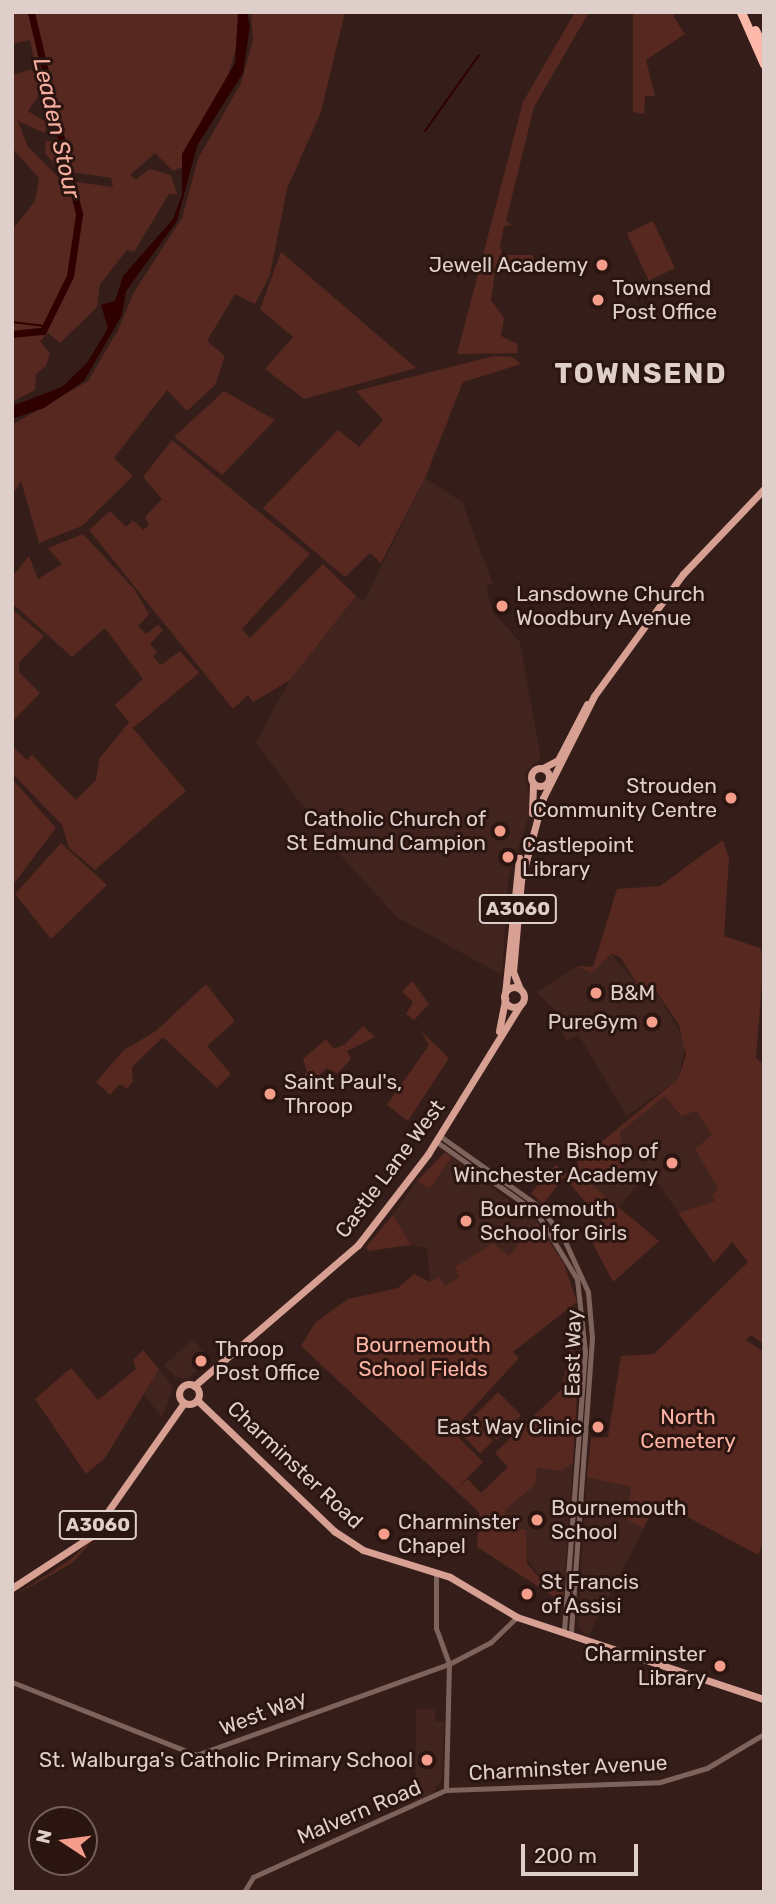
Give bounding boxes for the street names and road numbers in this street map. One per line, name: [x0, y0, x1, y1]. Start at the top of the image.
road number: A3060: [478, 894, 558, 925]
street label: Castle Lane West: [330, 1095, 450, 1243]
street label: East Way: [560, 1309, 586, 1397]
street label: Charminster Road: [222, 1396, 368, 1534]
road number: A3060: [58, 1510, 138, 1540]
street label: West Way: [216, 1685, 310, 1741]
street label: Charminster Avenue: [467, 1750, 669, 1786]
street label: Malvern Road: [293, 1775, 425, 1849]

